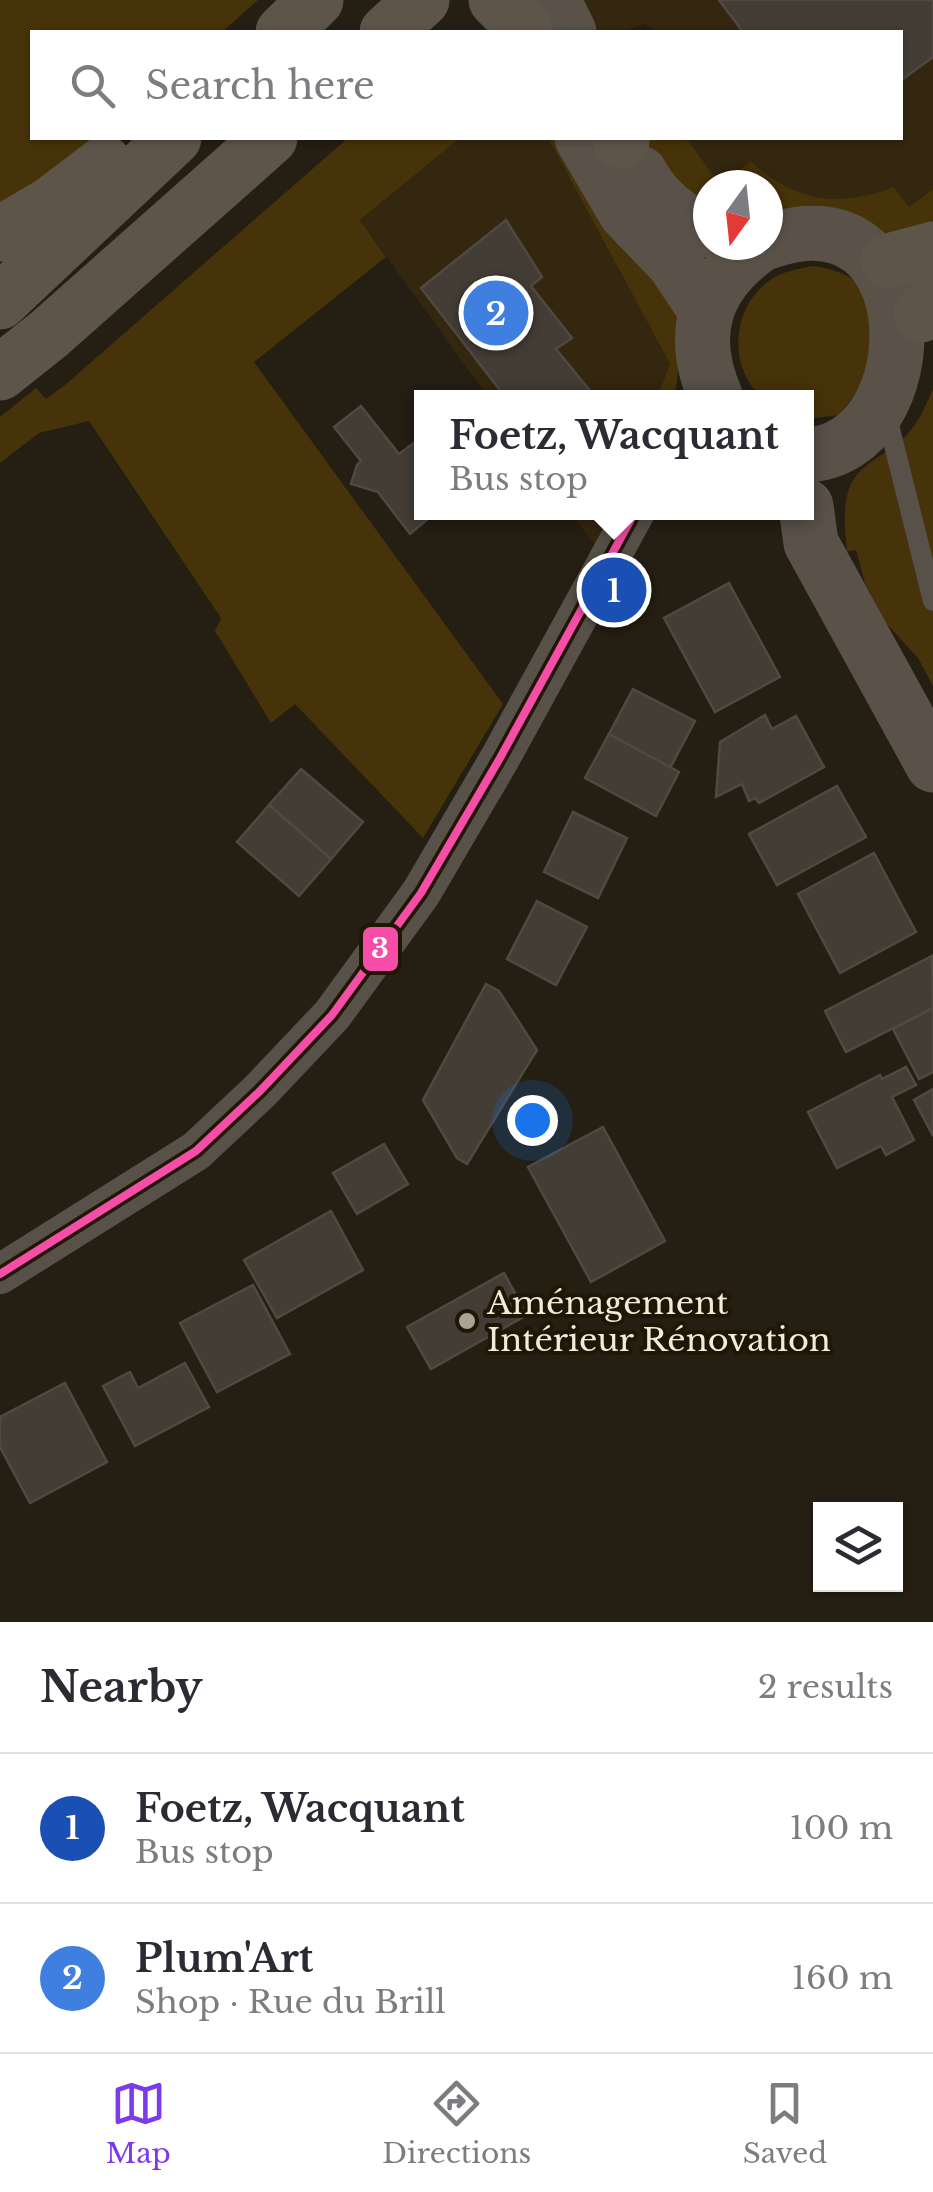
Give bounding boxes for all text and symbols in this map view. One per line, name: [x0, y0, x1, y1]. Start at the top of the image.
search box: [30, 30, 903, 140]
icon: search: [65, 58, 120, 113]
text: Search here: [145, 62, 375, 109]
north arrow: [693, 170, 783, 260]
pin: 2: [464, 276, 528, 350]
popup: [414, 390, 814, 520]
text: Foetz, Wacquant: [449, 412, 779, 459]
text: Bus stop: [449, 459, 588, 499]
pin: 1: [582, 552, 646, 628]
line badge: 3: [361, 925, 400, 973]
text: 3: [371, 931, 389, 966]
your location: [507, 1095, 558, 1146]
place label: Aménagement Intérieur Rénovation: [486, 1283, 831, 1360]
marker: Aménagement Intérieur Rénovation: [456, 1310, 478, 1332]
map controls: [813, 1502, 903, 1592]
button: layers: [813, 1502, 903, 1592]
text: Nearby: [40, 1661, 203, 1713]
text: 2 results: [758, 1667, 893, 1707]
text: Foetz, Wacquant: [135, 1785, 465, 1832]
text: 1: [66, 1808, 79, 1848]
text: 100 m: [790, 1808, 893, 1848]
text: Bus stop: [135, 1832, 274, 1872]
text: Plum'Art: [135, 1935, 313, 1982]
text: 2: [62, 1958, 83, 1998]
text: 160 m: [792, 1958, 893, 1998]
text: Shop · Rue du Brill: [135, 1982, 446, 2022]
tab: Map: [106, 2076, 171, 2171]
tab: Directions: [382, 2076, 531, 2171]
tab: Saved: [743, 2076, 827, 2171]

